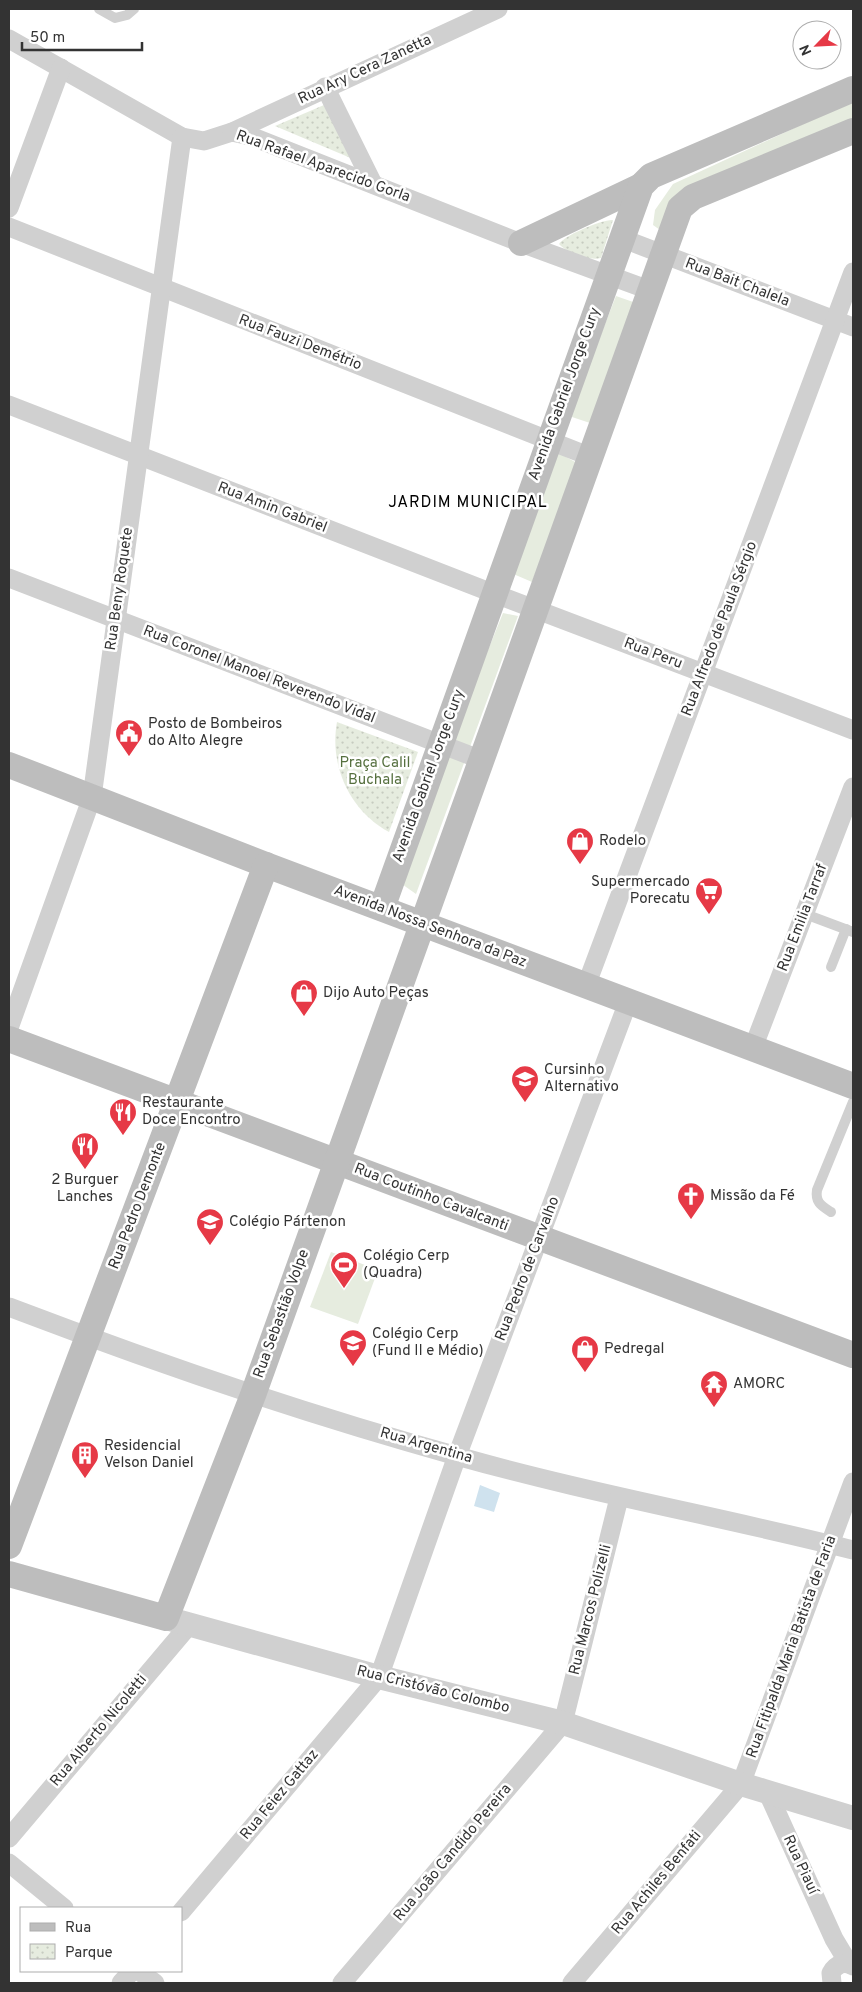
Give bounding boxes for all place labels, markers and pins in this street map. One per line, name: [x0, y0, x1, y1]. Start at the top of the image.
place label: Posto de Bombeiros do Alto Alegre: [148, 715, 282, 751]
public building icon: Posto de Bombeiros do Alto Alegre: [114, 718, 144, 757]
shop icon: Rodelo: [565, 826, 595, 865]
place label: Rodelo: [599, 832, 646, 851]
place label: Supermercado Porecatu: [591, 873, 690, 909]
supermarket icon: Supermercado Porecatu: [694, 876, 724, 915]
shop icon: Dijo Auto Peças: [289, 978, 319, 1017]
place label: Dijo Auto Peças: [323, 984, 429, 1003]
place label: Cursinho Alternativo: [544, 1061, 619, 1097]
school or university icon: Cursinho Alternativo: [510, 1064, 540, 1103]
place label: Restaurante Doce Encontro: [142, 1094, 241, 1130]
restaurant icon: Restaurante Doce Encontro: [108, 1097, 138, 1136]
restaurant icon: 2 Burguer Lanches: [70, 1131, 100, 1170]
place label: 2 Burguer Lanches: [51, 1171, 119, 1207]
church icon: Missão da Fé: [676, 1181, 706, 1220]
place label: Missão da Fé: [710, 1187, 795, 1206]
school or university icon: Colégio Pártenon: [195, 1207, 225, 1246]
place label: Colégio Pártenon: [229, 1213, 346, 1232]
place label: Colégio Cerp (Quadra): [363, 1247, 450, 1283]
sports icon: Colégio Cerp (Quadra): [329, 1250, 359, 1289]
place label: Colégio Cerp (Fund II e Médio): [372, 1325, 484, 1361]
school or university icon: Colégio Cerp (Fund II e Médio): [338, 1328, 368, 1367]
shop icon: Pedregal: [570, 1334, 600, 1373]
place label: Pedregal: [604, 1340, 664, 1359]
temple icon: AMORC: [699, 1369, 729, 1408]
place label: AMORC: [733, 1375, 785, 1394]
place label: Residencial Velson Daniel: [104, 1437, 194, 1473]
building icon: Residencial Velson Daniel: [70, 1440, 100, 1479]

